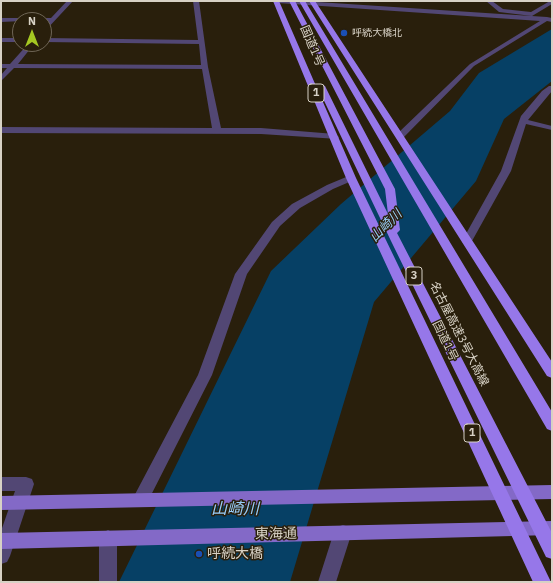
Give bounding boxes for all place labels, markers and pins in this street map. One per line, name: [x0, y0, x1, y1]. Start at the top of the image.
place label: 呼続大橋北: [352, 27, 402, 39]
marker: 呼続大橋北: [339, 28, 349, 38]
place label: 呼続大橋: [207, 546, 263, 562]
marker: 呼続大橋: [194, 549, 204, 559]

